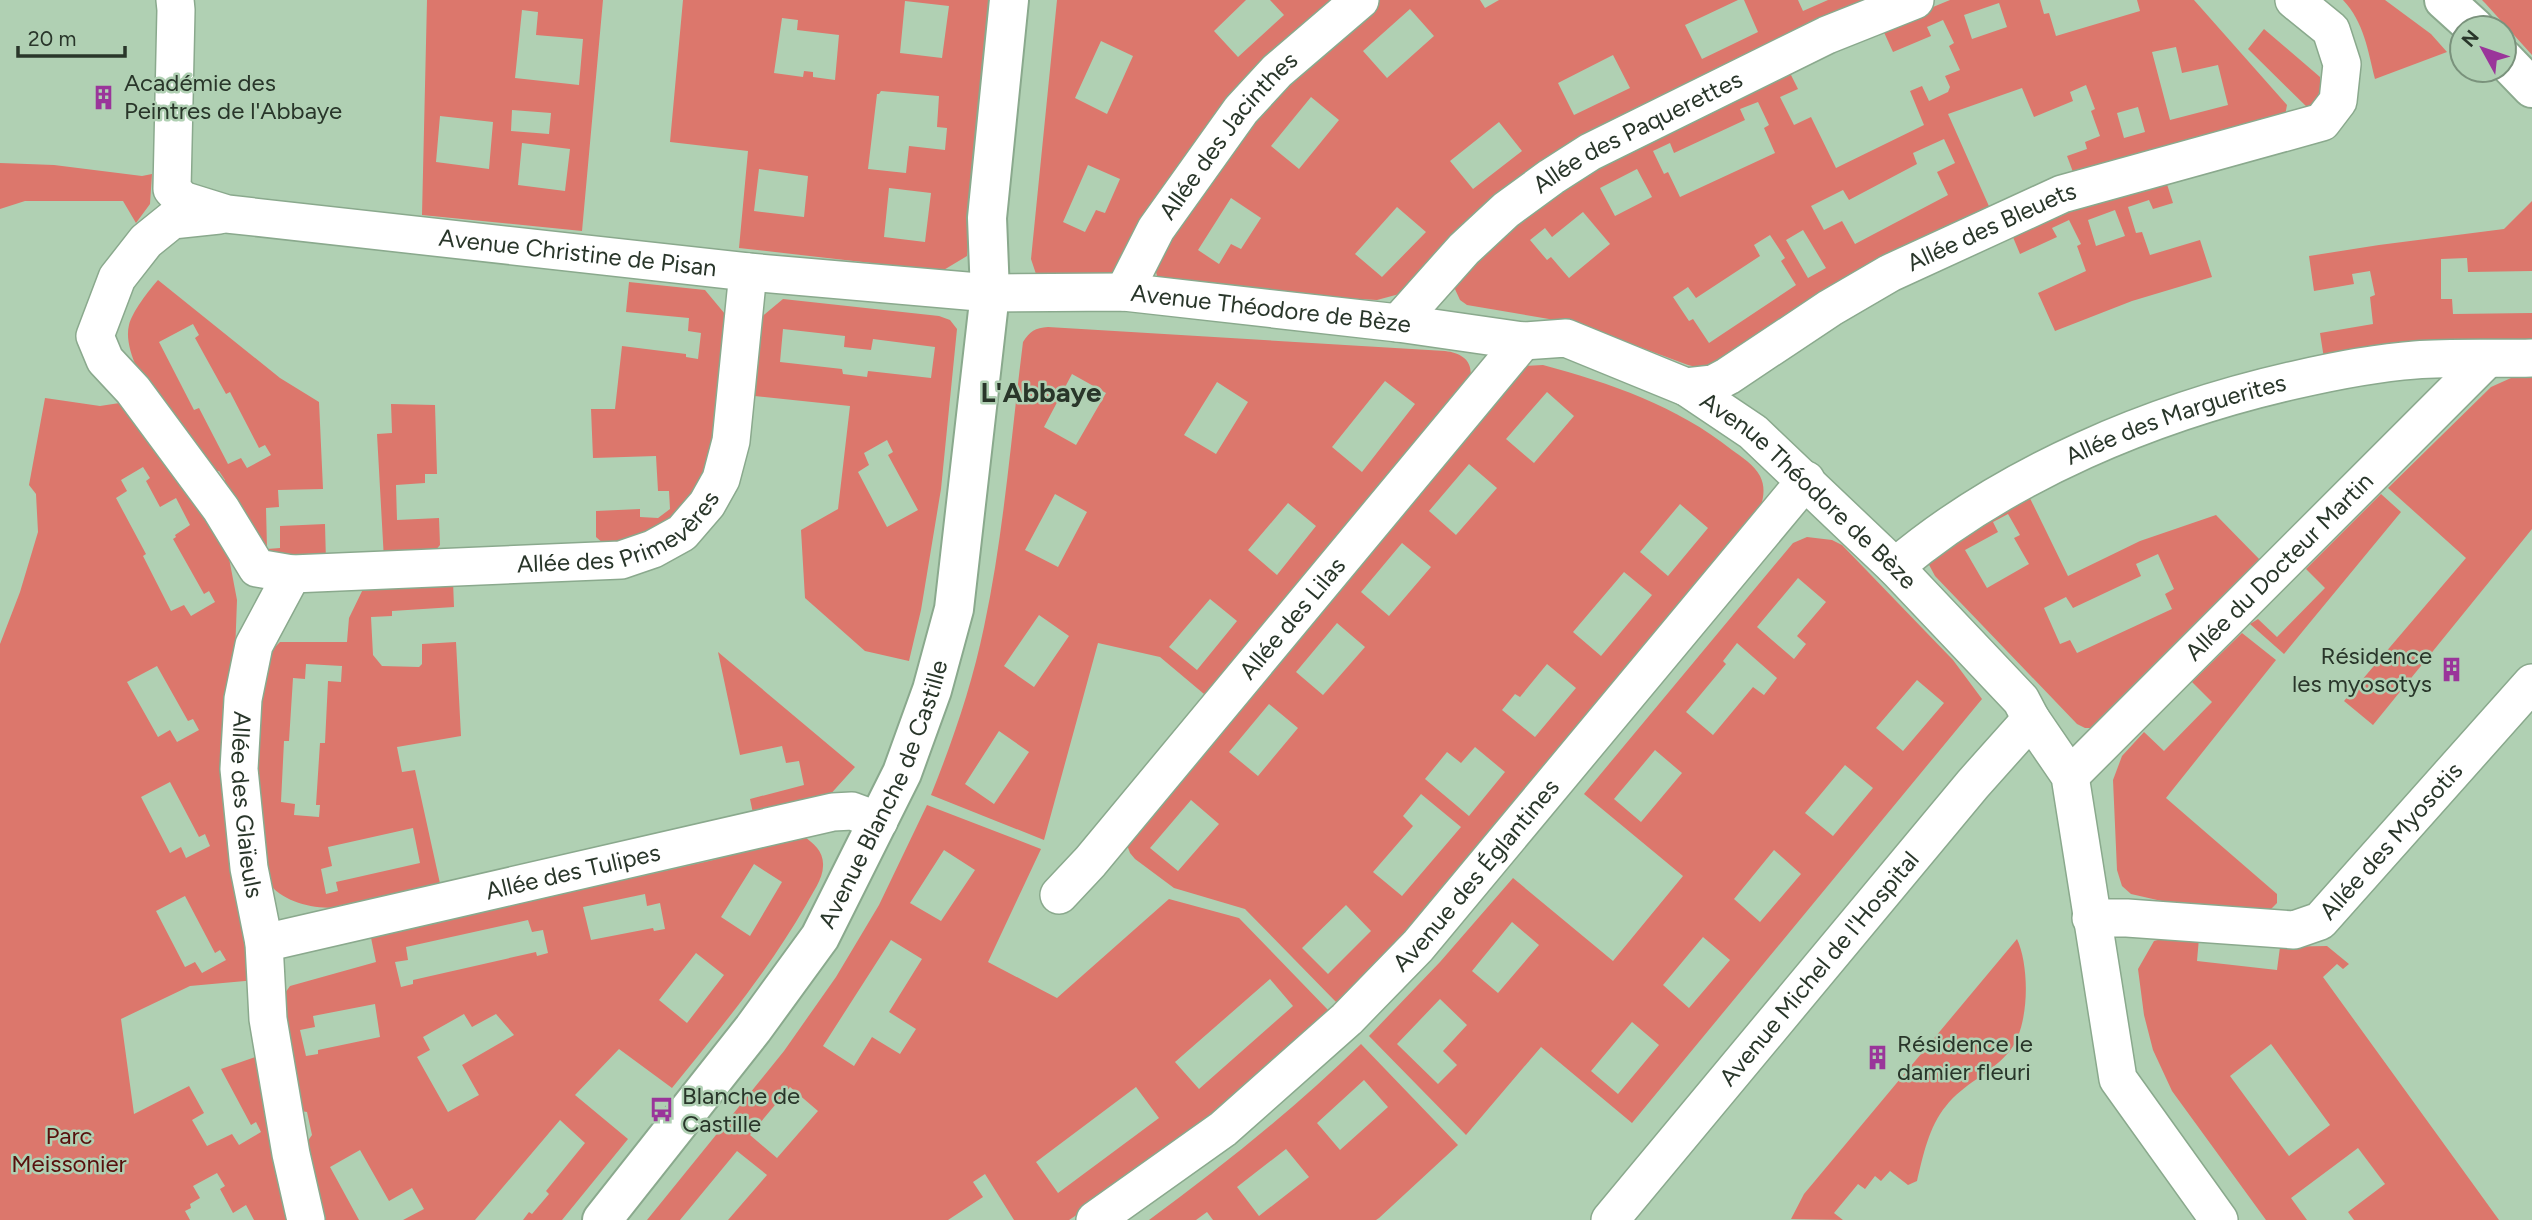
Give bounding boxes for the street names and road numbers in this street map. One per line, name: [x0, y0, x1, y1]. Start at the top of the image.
street label: Allée des Jacinthes: [1153, 45, 1303, 225]
street label: Allée des Paquerettes: [1527, 64, 1747, 199]
street label: Allée des Bleuets: [1902, 176, 2079, 277]
street label: Avenue Christine de Pisan: [437, 223, 718, 282]
street label: Avenue Théodore de Bèze: [1129, 278, 1413, 339]
street label: Allée des Marguerites: [2061, 368, 2289, 471]
street label: Avenue Théodore de Bèze: [1695, 386, 1923, 595]
street label: Allée du Docteur Martin: [2179, 466, 2379, 666]
street label: Allée des Primevères: [516, 486, 725, 578]
street label: Allée des Lilas: [1233, 551, 1351, 685]
street label: Avenue Blanche de Castille: [812, 657, 953, 933]
street label: Allée des Glaïeuls: [225, 710, 270, 900]
street label: Allée des Myosotis: [2313, 756, 2468, 925]
street label: Avenue des Églantines: [1386, 773, 1565, 977]
street label: Allée des Tulipes: [483, 837, 663, 906]
street label: Avenue Michel de l'Hospital: [1713, 845, 1925, 1092]

